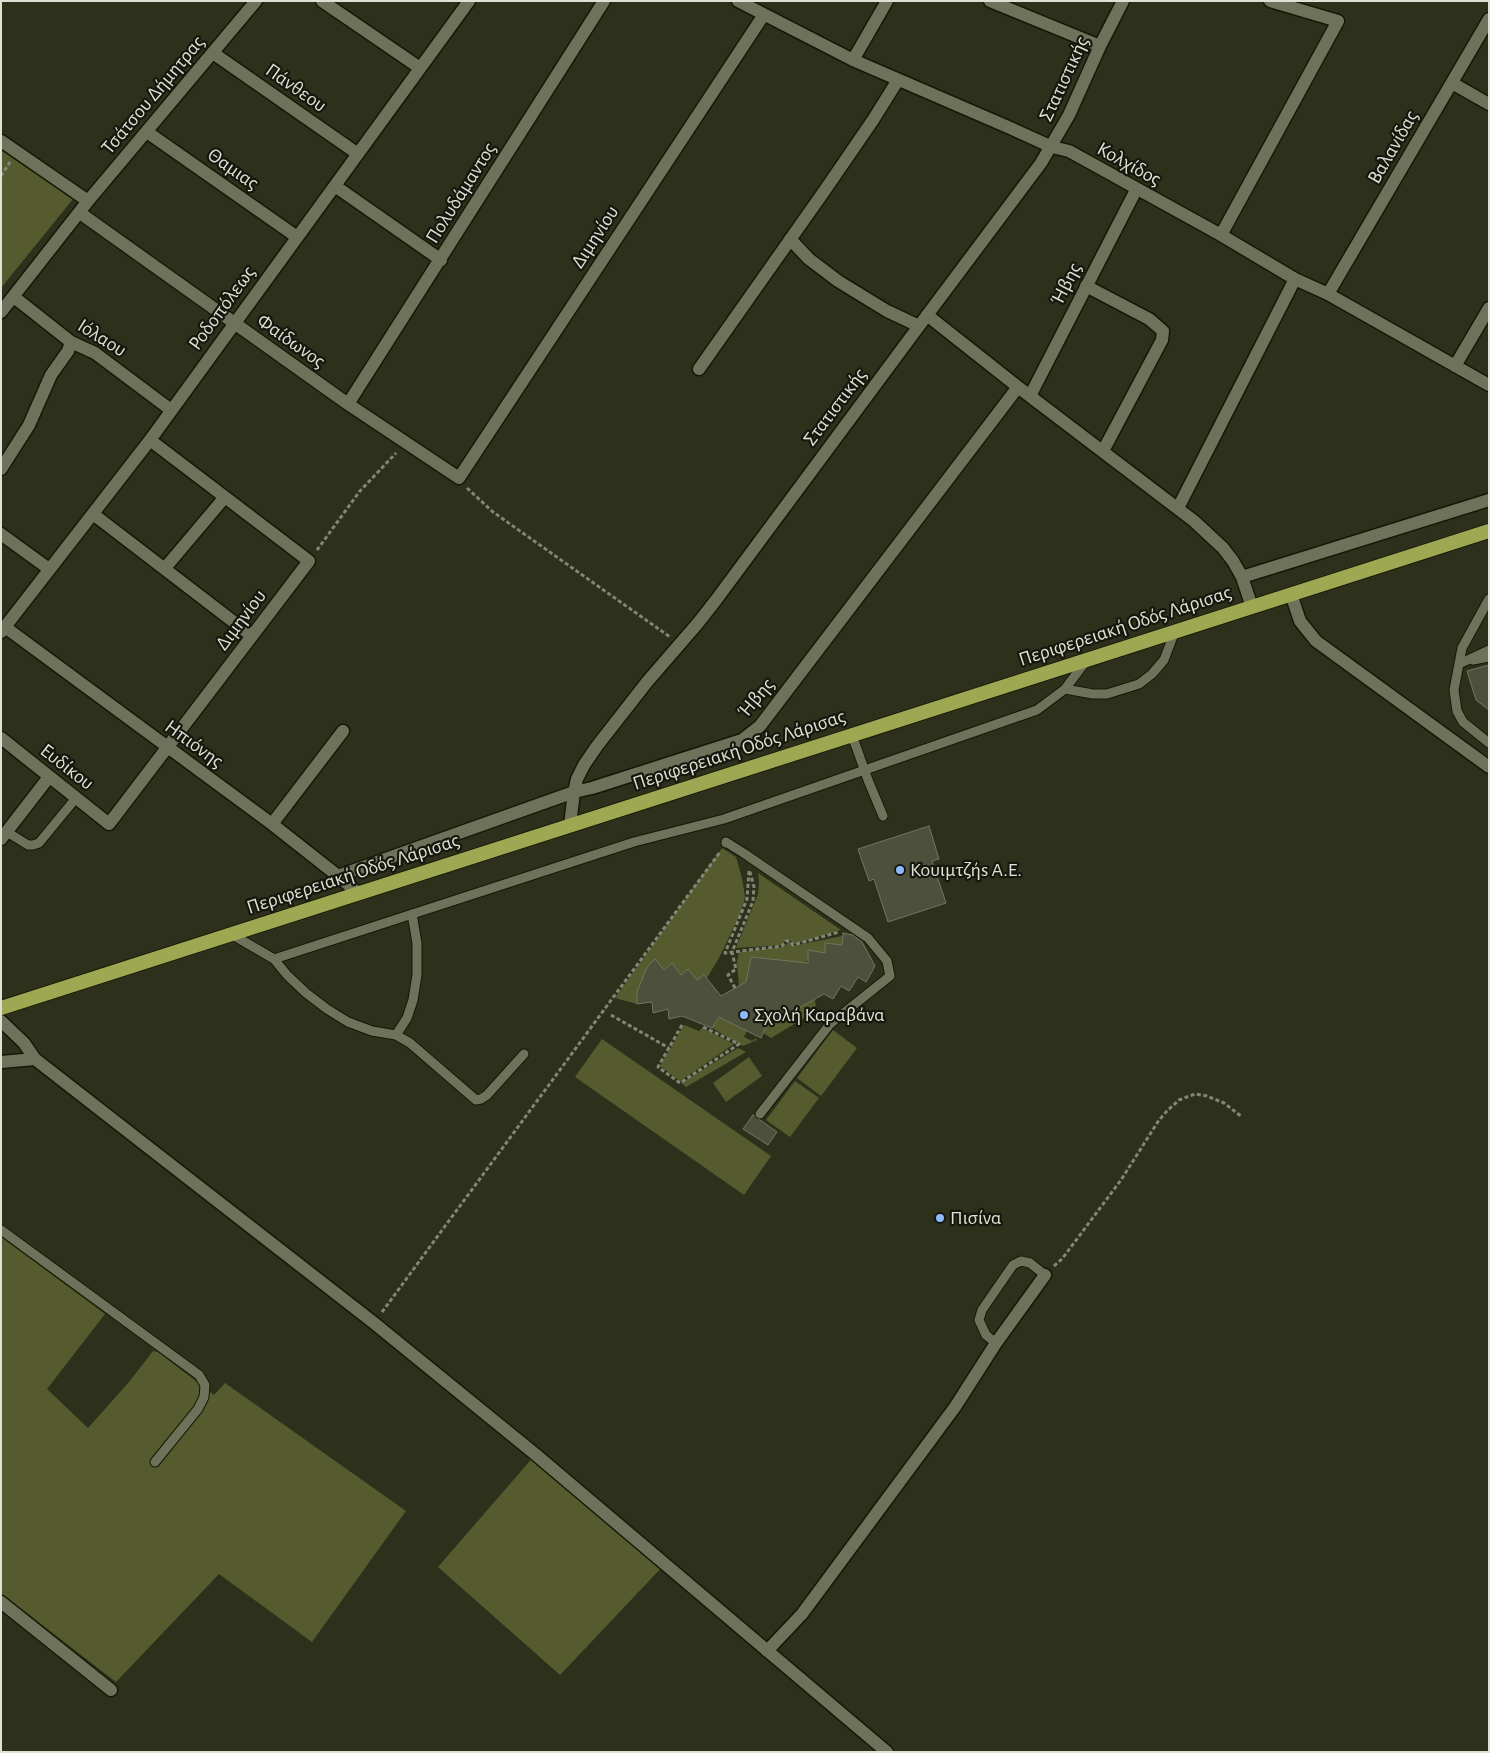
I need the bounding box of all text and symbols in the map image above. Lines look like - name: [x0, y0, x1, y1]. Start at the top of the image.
- street label: Τσάτσου Δήμητρας: [96, 31, 210, 159]
- street label: Στατιστικής: [1034, 33, 1094, 125]
- street label: Πάνθεου: [261, 58, 331, 118]
- street label: Βαλανίδας: [1362, 106, 1424, 188]
- street label: Κολχίδος: [1093, 137, 1165, 191]
- street label: Πολυδάμαντος: [421, 138, 501, 248]
- street label: Θαμιας: [203, 143, 263, 195]
- street label: Διμηνίου: [566, 201, 624, 273]
- street label: Ήβης: [1045, 259, 1087, 309]
- street label: Ροδοπόλεως: [183, 261, 261, 355]
- street label: Φαίδωνος: [252, 309, 330, 373]
- street label: Ιόλαου: [73, 314, 131, 362]
- street label: Στατιστικής: [798, 363, 872, 451]
- street label: Περιφερειακή Οδός Λάρισας: [1016, 580, 1234, 672]
- street label: Διμηνίου: [210, 585, 272, 655]
- street label: Ήβης: [733, 673, 779, 723]
- street label: Περιφερειακή Οδός Λάρισας: [630, 704, 848, 796]
- street label: Ηπιόνης: [160, 715, 228, 773]
- street label: Ευδίκου: [35, 739, 99, 795]
- street label: Περιφερειακή Οδός Λάρισας: [244, 828, 462, 920]
- place label: Κουιμτζήs Α.Ε.: [910, 858, 1022, 882]
- marker: Κουιμτζήs Α.Ε.: [894, 864, 906, 876]
- place label: Σχολή Καραβάνα: [754, 1003, 885, 1027]
- marker: Σχολή Καραβάνα: [738, 1009, 750, 1021]
- place label: Πισίνα: [950, 1206, 1001, 1230]
- marker: Πισίνα: [934, 1212, 946, 1224]

